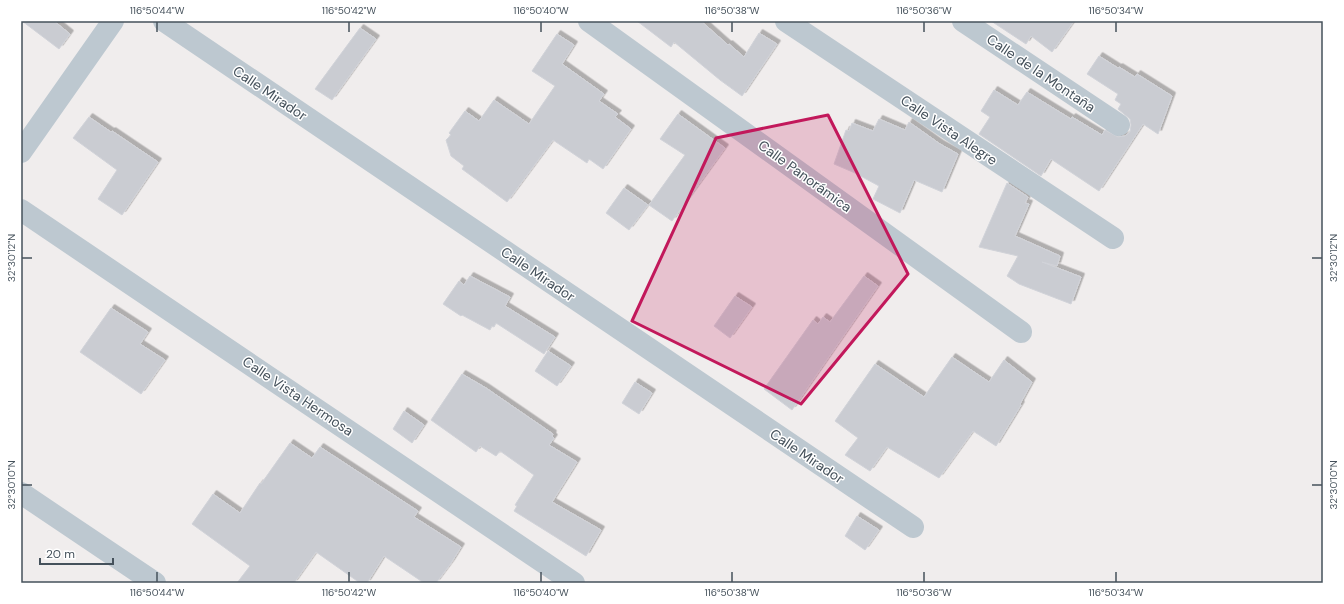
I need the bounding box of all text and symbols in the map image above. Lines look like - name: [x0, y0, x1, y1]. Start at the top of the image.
- text: 116°50'44"W: [130, 4, 185, 17]
- text: 116°50'42"W: [322, 4, 377, 17]
- text: 116°50'40"W: [513, 4, 569, 17]
- text: 116°50'38"W: [704, 4, 760, 17]
- text: 116°50'36"W: [896, 4, 952, 17]
- text: 116°50'34"W: [1088, 4, 1144, 17]
- street label: Calle de la Montaña: [983, 30, 1099, 116]
- street label: Calle Mirador: [229, 62, 311, 124]
- street label: Calle Vista Alegre: [897, 91, 1001, 169]
- street label: Calle Panorámica: [755, 136, 855, 216]
- text: 32°30'12"N: [5, 234, 18, 282]
- text: 32°30'12"N: [1327, 234, 1340, 282]
- street label: Calle Mirador: [497, 243, 579, 305]
- street label: Calle Vista Hermosa: [239, 352, 357, 440]
- street label: Calle Mirador: [766, 425, 848, 487]
- text: 32°30'10"N: [5, 460, 18, 510]
- text: 32°30'10"N: [1327, 460, 1340, 510]
- scale bar: [40, 540, 113, 566]
- text: 20 m: [46, 546, 75, 562]
- text: 116°50'44"W: [130, 586, 185, 599]
- text: 116°50'42"W: [322, 586, 377, 599]
- text: 116°50'40"W: [513, 586, 569, 599]
- text: 116°50'38"W: [704, 586, 760, 599]
- text: 116°50'36"W: [896, 586, 952, 599]
- text: 116°50'34"W: [1088, 586, 1144, 599]

